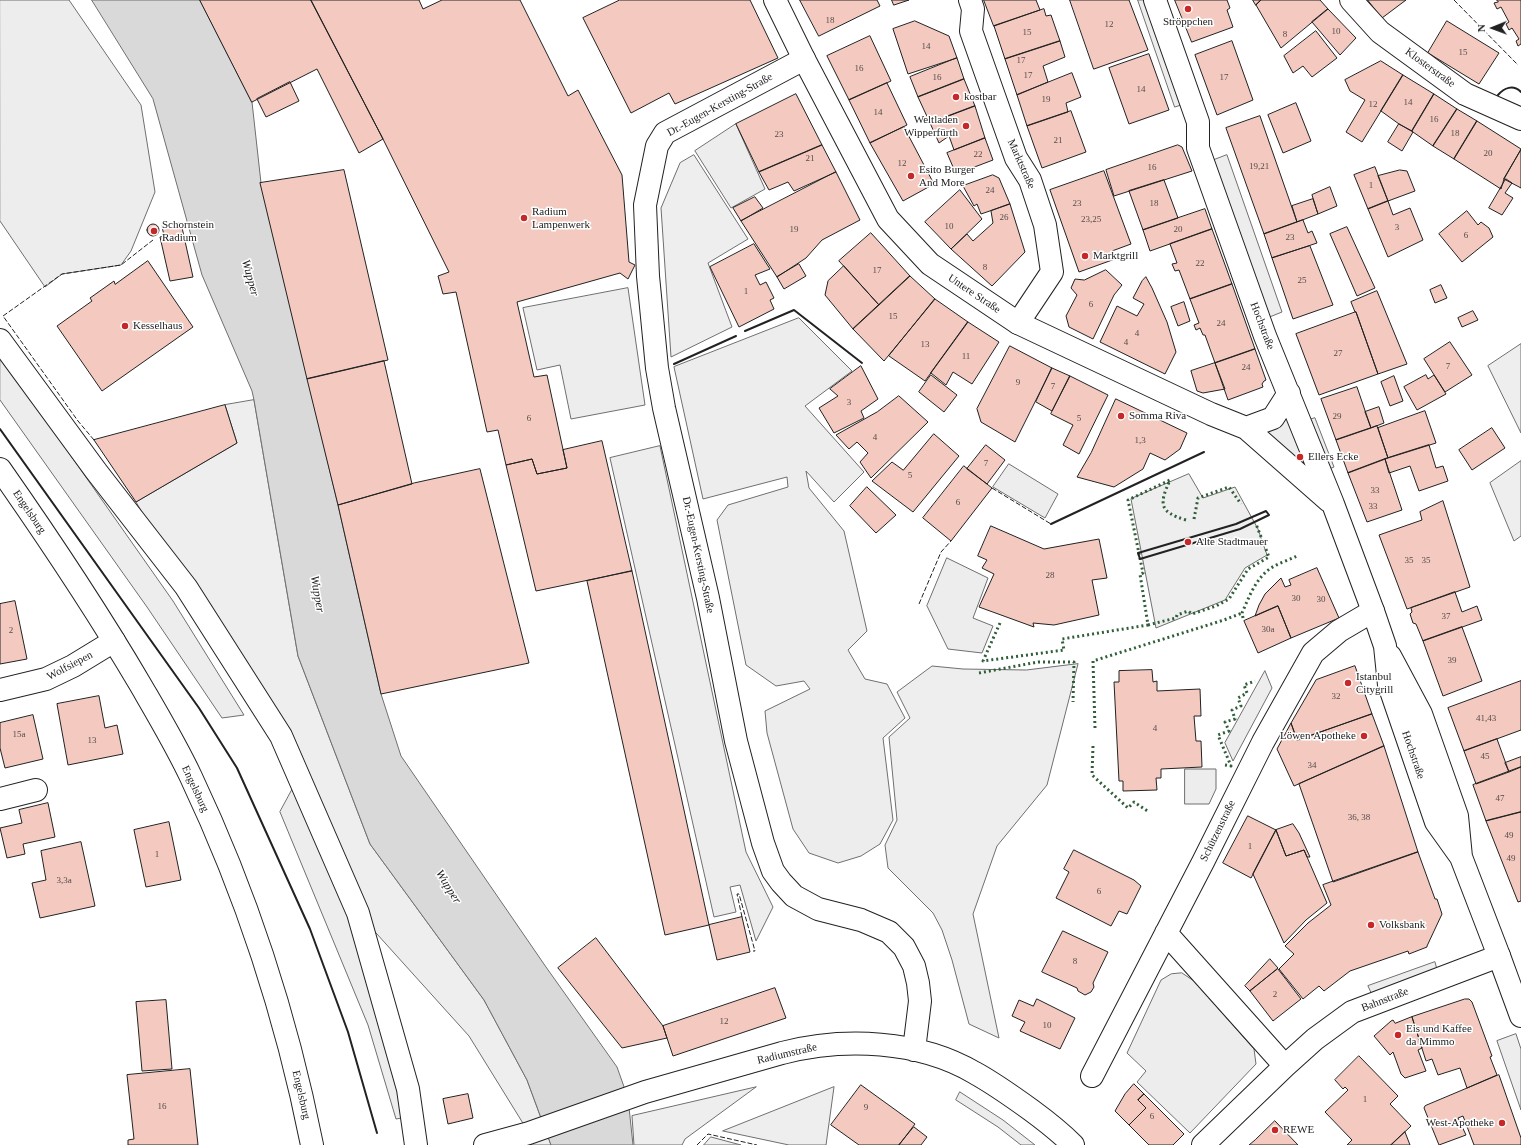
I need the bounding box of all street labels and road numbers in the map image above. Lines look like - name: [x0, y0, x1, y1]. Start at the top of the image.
- street label: Klosterstraße: [1402, 45, 1458, 91]
- street label: Dr.-Eugen-Kersting-Straße: [665, 70, 775, 140]
- street label: Marktstraße: [1004, 137, 1038, 191]
- street label: Untere Straße: [945, 272, 1003, 316]
- street label: Hochstraße: [1247, 300, 1277, 352]
- street label: Engelsburg: [10, 488, 48, 536]
- street label: Dr.-Eugen-Kersting-Straße: [679, 496, 717, 614]
- street label: Wolfsiepen: [45, 648, 95, 684]
- street label: Hochstraße: [1399, 729, 1427, 781]
- street label: Engelsburg: [178, 764, 212, 814]
- street label: Schützenstraße: [1197, 798, 1239, 864]
- street label: Bahnstraße: [1360, 985, 1410, 1015]
- street label: Radiumstraße: [756, 1041, 818, 1067]
- street label: Engelsburg: [289, 1069, 313, 1121]

